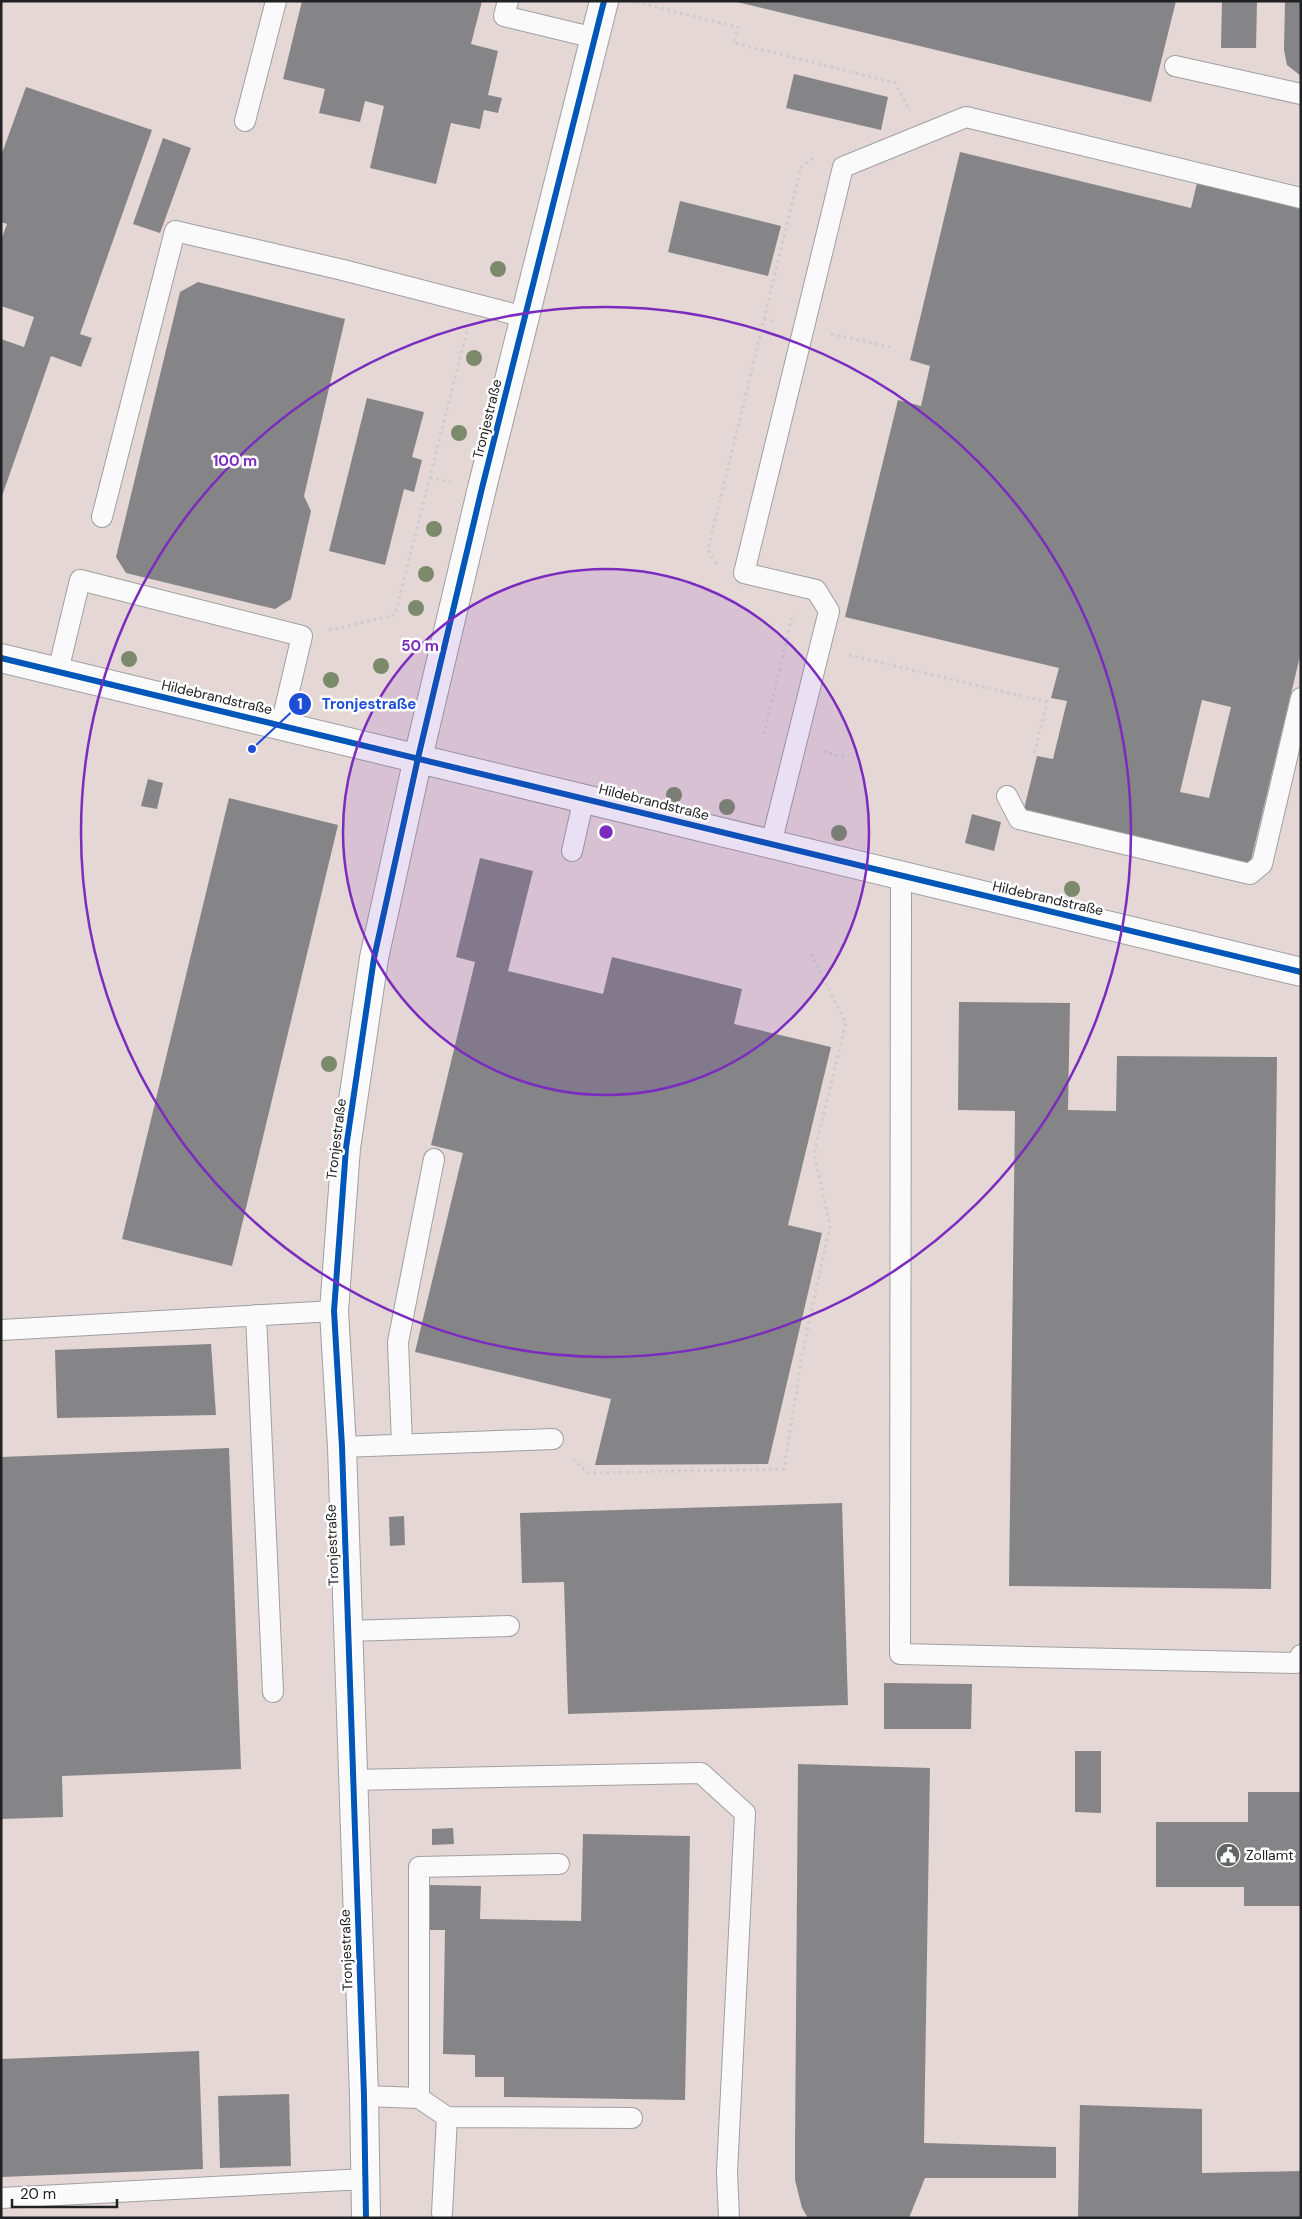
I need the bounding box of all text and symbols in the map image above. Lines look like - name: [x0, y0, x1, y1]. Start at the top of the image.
- street label: Tronjestraße: [468, 377, 506, 461]
- text: 100 m: [213, 451, 257, 471]
- text: 50 m: [401, 636, 439, 656]
- street label: Hildebrandstraße: [160, 676, 274, 719]
- callout: Tronjestraße: [287, 689, 427, 719]
- text: 1: [297, 694, 303, 714]
- text: Tronjestraße: [322, 694, 416, 714]
- street label: Hildebrandstraße: [597, 780, 711, 824]
- centre of rings: [597, 823, 615, 841]
- street label: Hildebrandstraße: [991, 877, 1105, 920]
- street label: Tronjestraße: [322, 1097, 350, 1181]
- street label: Tronjestraße: [322, 1504, 342, 1586]
- public building icon: Zollamt: [1215, 1842, 1241, 1868]
- place label: Zollamt: [1246, 1846, 1294, 1864]
- street label: Tronjestraße: [336, 1909, 356, 1991]
- scale bar: [12, 2176, 118, 2208]
- text: 20 m: [20, 2184, 56, 2204]

